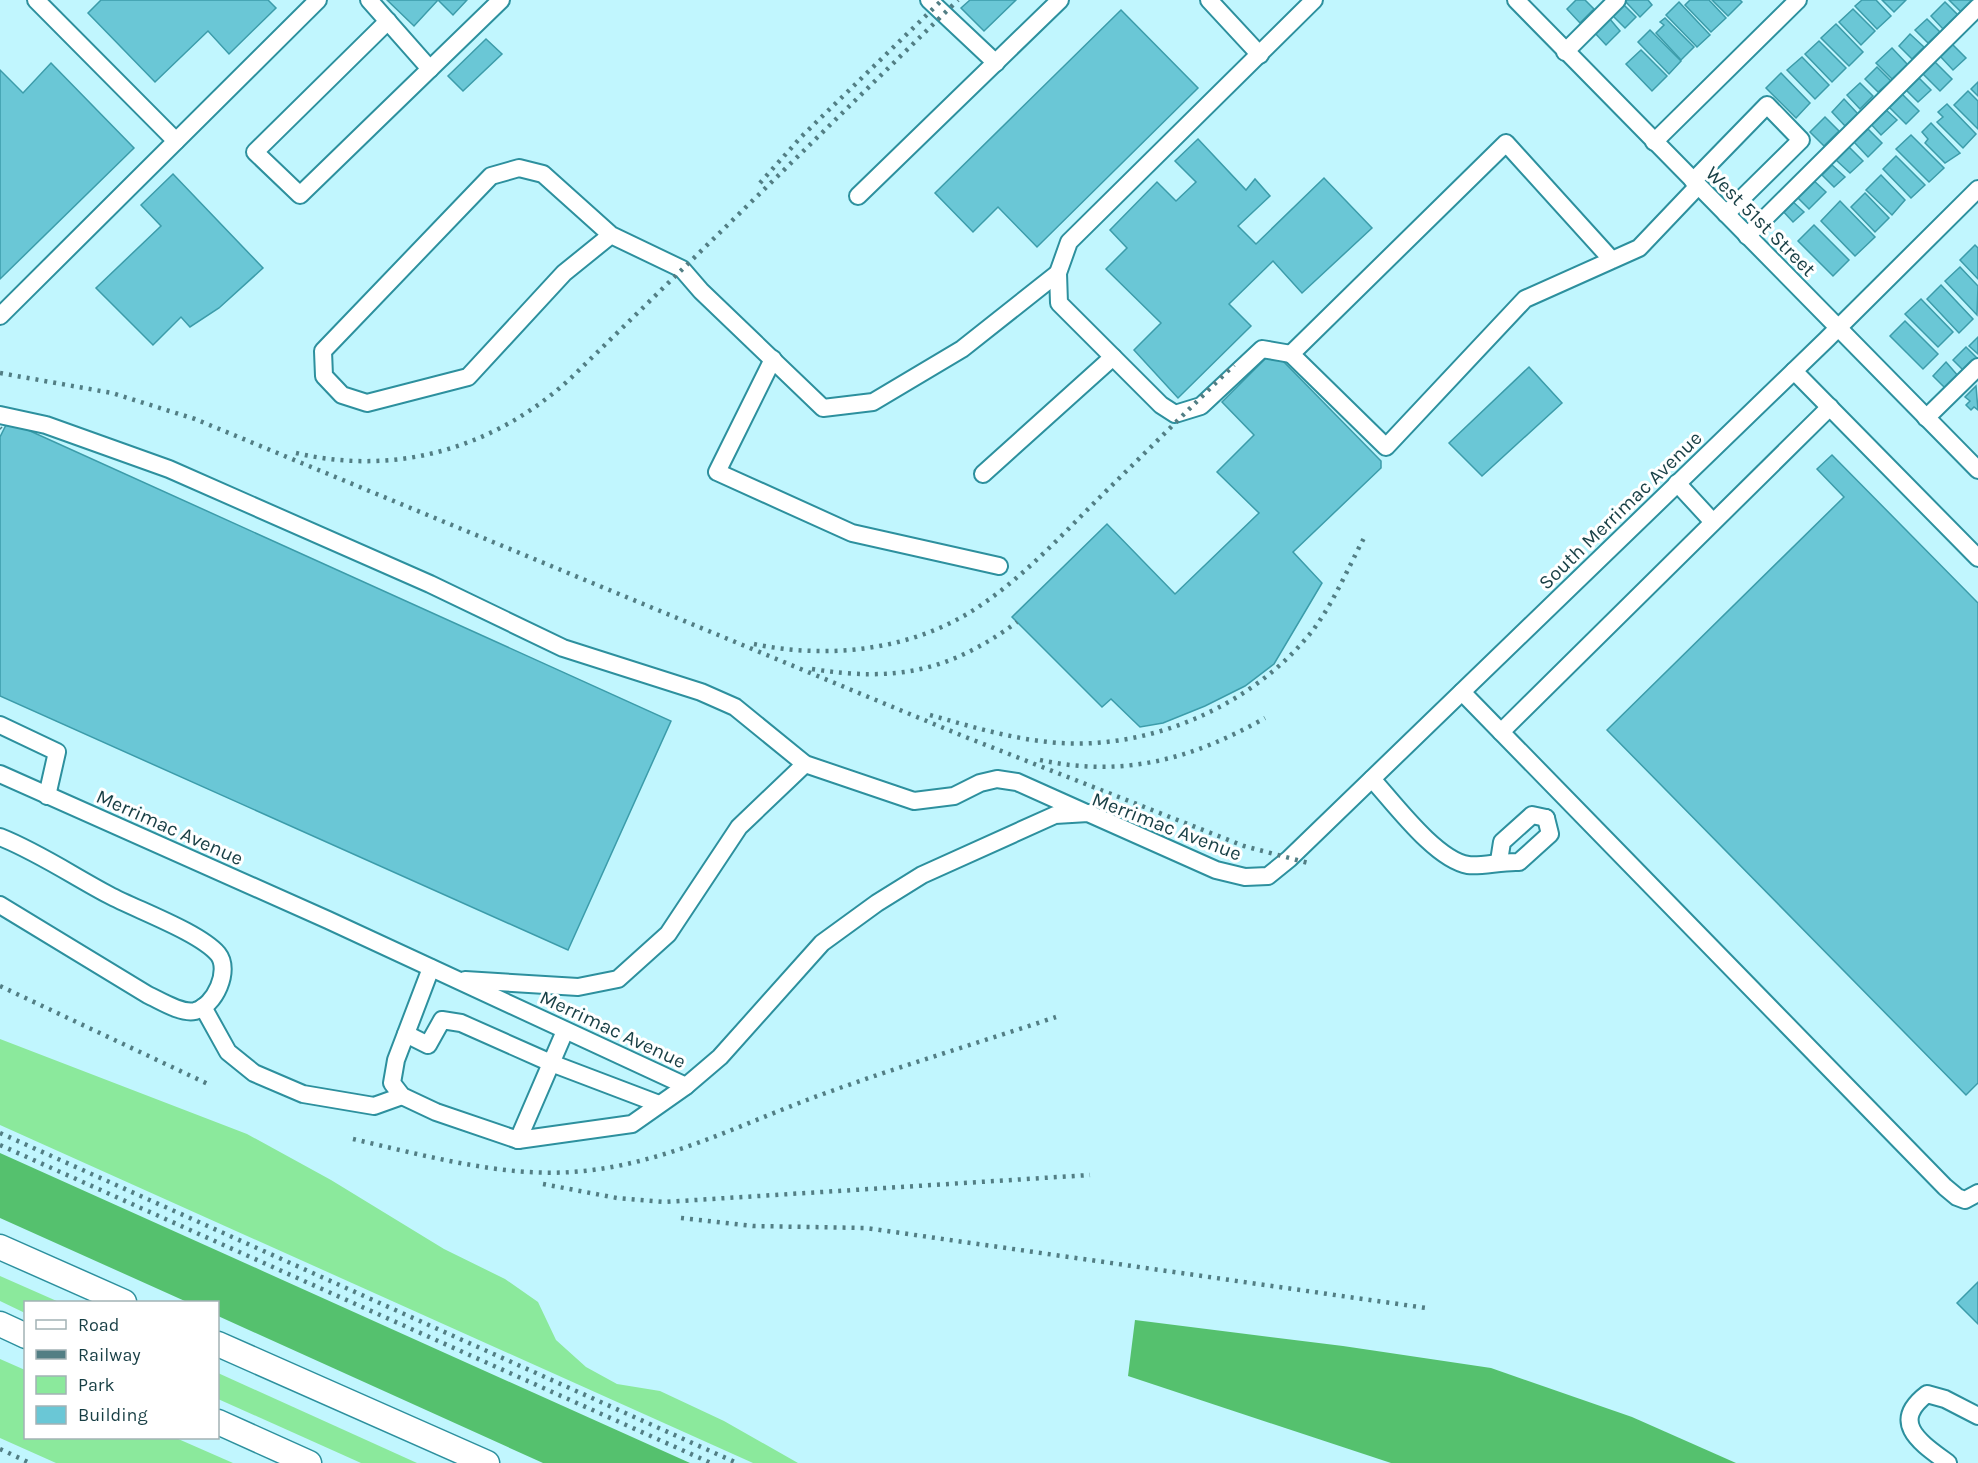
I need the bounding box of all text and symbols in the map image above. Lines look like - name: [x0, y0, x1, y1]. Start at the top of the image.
- street label: West 51st Street: [1701, 162, 1821, 281]
- street label: South Merrimac Avenue: [1534, 426, 1707, 594]
- street label: Merrimac Avenue: [93, 785, 247, 870]
- street label: Merrimac Avenue: [1089, 787, 1245, 866]
- street label: Merrimac Avenue: [536, 986, 689, 1073]
- legend: [24, 1301, 219, 1439]
- text: Road: [78, 1314, 119, 1336]
- text: Railway: [78, 1344, 141, 1366]
- text: Park: [78, 1374, 115, 1396]
- text: Building: [78, 1404, 148, 1426]

